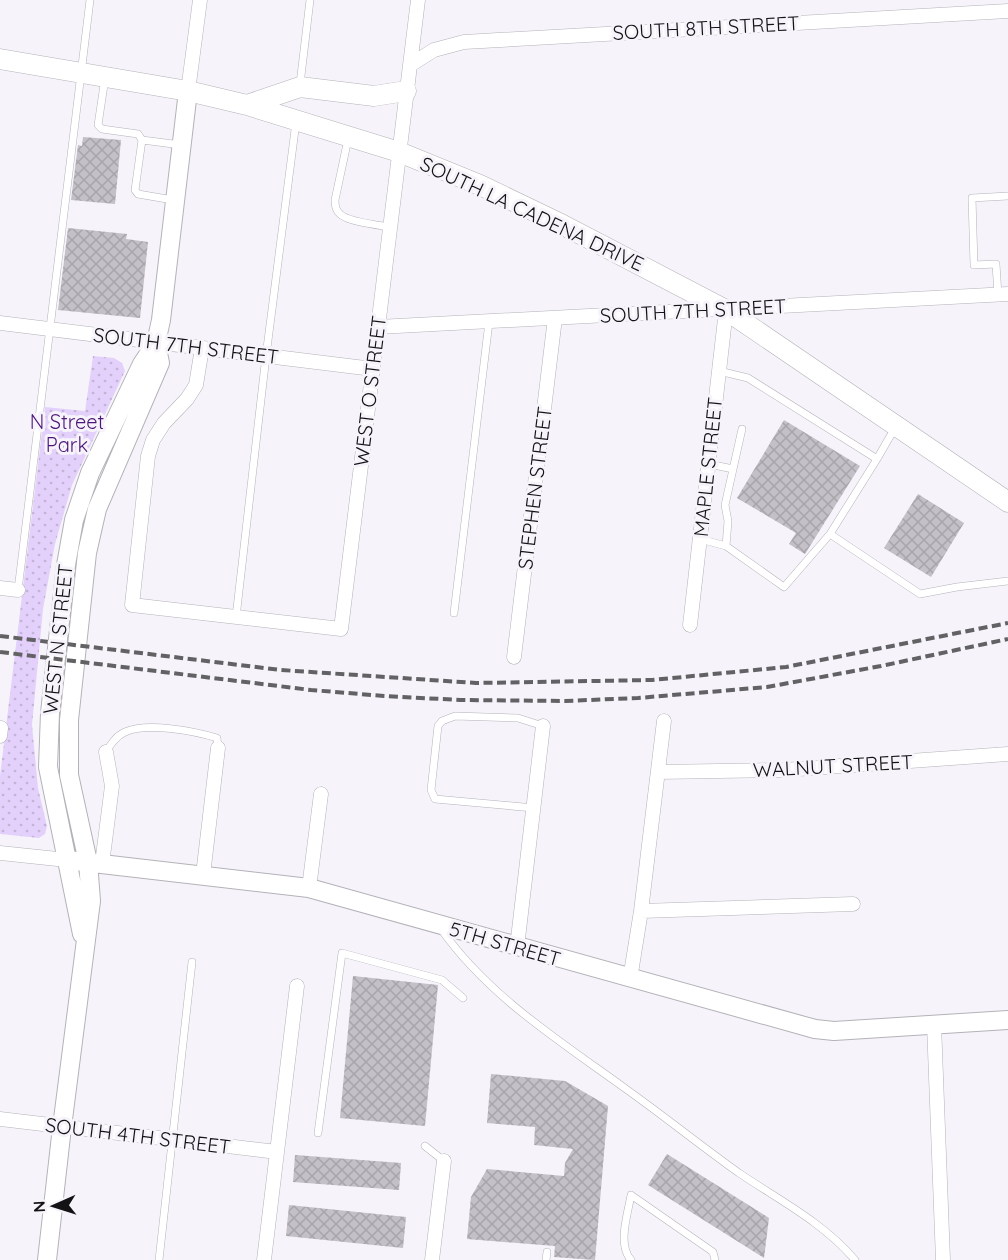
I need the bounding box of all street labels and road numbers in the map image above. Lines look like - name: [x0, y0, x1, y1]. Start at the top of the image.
- street label: SOUTH 8TH STREET: [612, 10, 800, 45]
- street label: SOUTH LA CADENA DRIVE: [416, 151, 648, 276]
- street label: SOUTH 7TH STREET: [599, 293, 787, 328]
- street label: WEST O STREET: [348, 314, 391, 468]
- street label: SOUTH 7TH STREET: [92, 322, 280, 369]
- street label: MAPLE STREET: [688, 396, 727, 538]
- street label: STEPHEN STREET: [512, 405, 557, 571]
- street label: WEST N STREET: [37, 563, 78, 715]
- street label: WALNUT STREET: [752, 749, 914, 782]
- street label: 5TH STREET: [447, 916, 564, 971]
- street label: SOUTH 4TH STREET: [44, 1112, 232, 1159]

